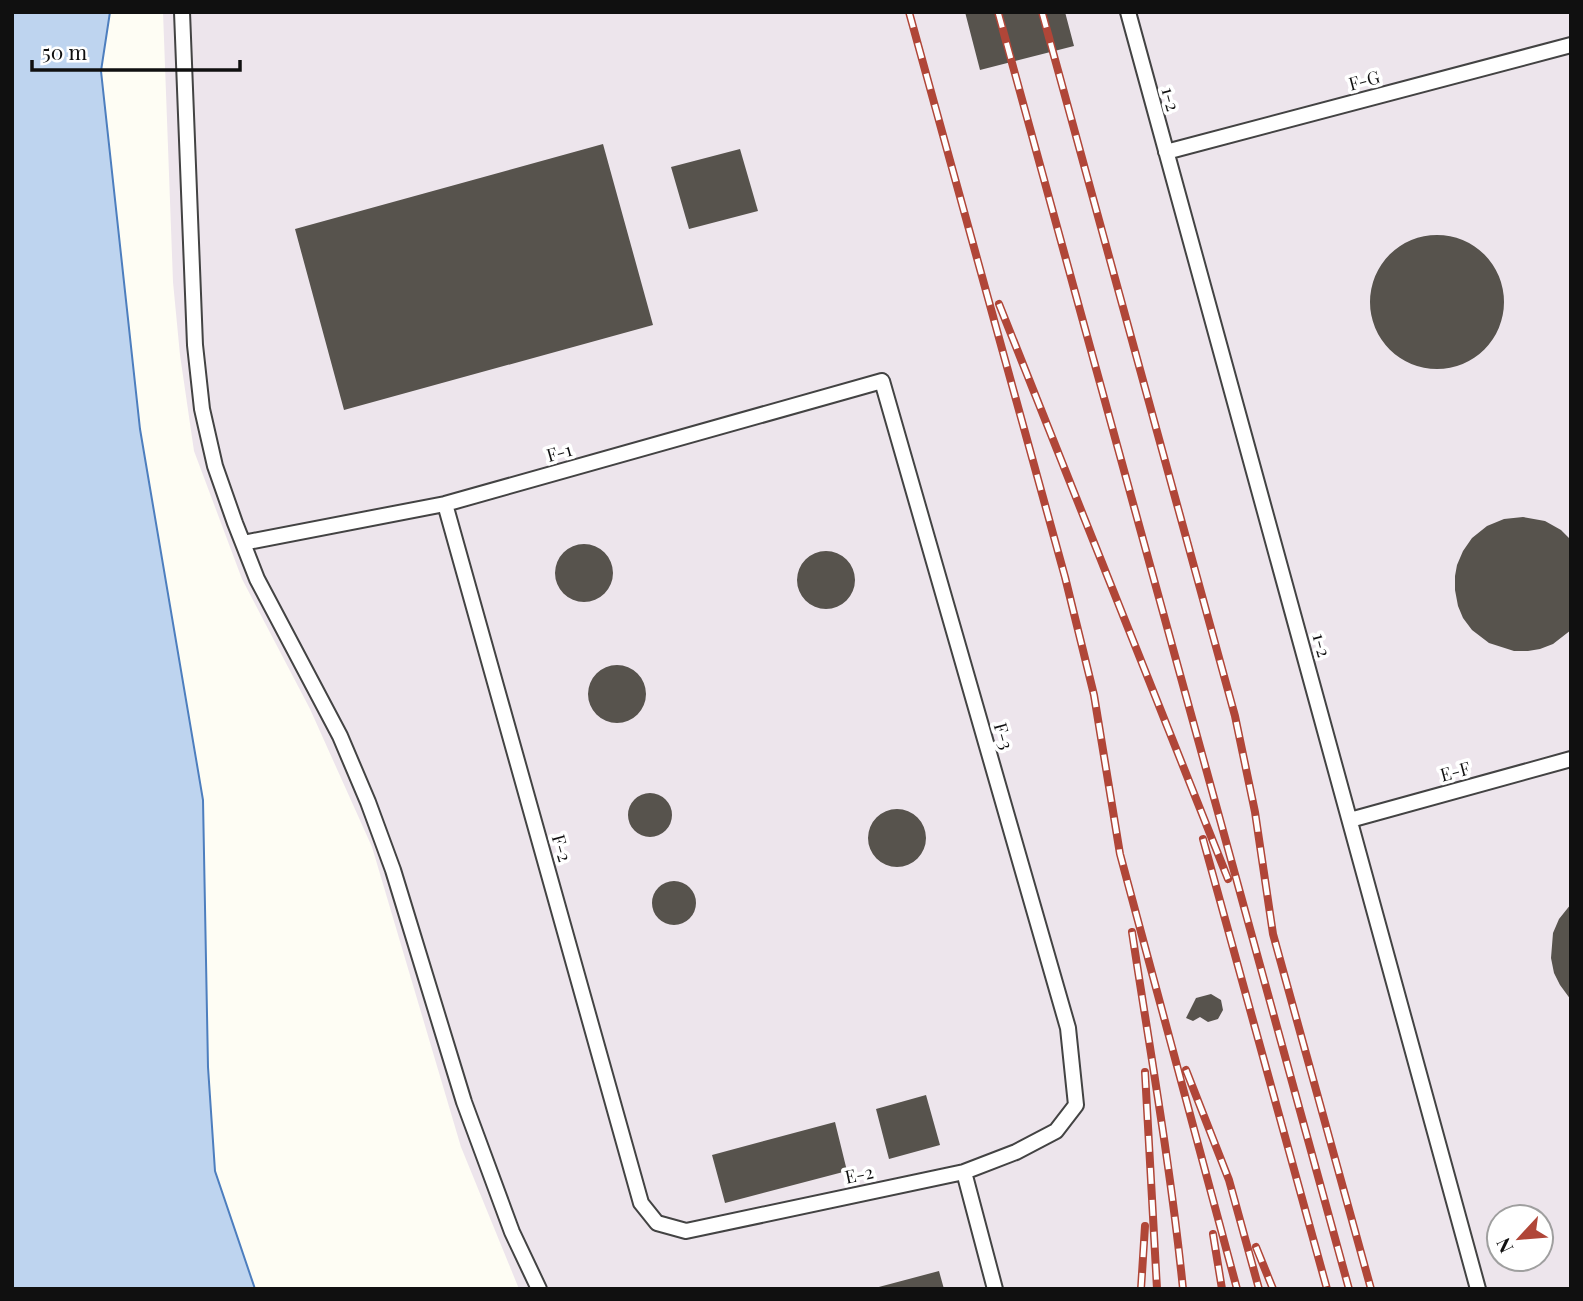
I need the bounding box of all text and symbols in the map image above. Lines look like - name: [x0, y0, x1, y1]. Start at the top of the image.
- scale bar: [32, 28, 240, 72]
- text: 50 m: [42, 37, 88, 65]
- street label: F-G: [1346, 64, 1383, 96]
- street label: 1-2: [1156, 84, 1186, 114]
- street label: F-1: [543, 437, 575, 467]
- street label: 1-2: [1307, 630, 1337, 660]
- street label: F-3: [989, 720, 1019, 752]
- street label: E-F: [1437, 756, 1473, 786]
- street label: F-2: [547, 832, 577, 864]
- street label: E-2: [843, 1159, 875, 1189]
- north arrow: [1485, 1203, 1555, 1273]
- text: N: [1489, 1234, 1519, 1258]

